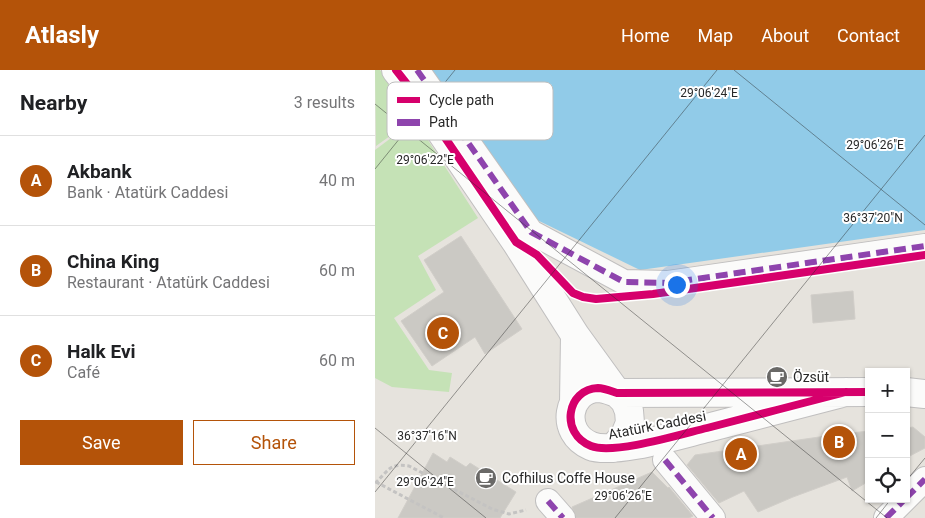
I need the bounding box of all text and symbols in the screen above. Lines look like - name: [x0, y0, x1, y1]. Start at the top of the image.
- text: Atlasly: [25, 21, 99, 49]
- text: Home: [621, 25, 670, 46]
- text: Map: [698, 25, 733, 46]
- text: About: [761, 25, 809, 46]
- text: Contact: [837, 25, 900, 46]
- legend: [387, 82, 553, 140]
- text: 29°06'24"E: [680, 86, 738, 100]
- text: Nearby: [20, 91, 87, 115]
- text: Cycle path: [429, 92, 494, 108]
- text: 3 results: [294, 93, 355, 112]
- text: Path: [429, 114, 458, 130]
- text: 29°06'26"E: [846, 138, 904, 152]
- text: 29°06'22"E: [396, 153, 454, 167]
- text: Akbank: [67, 160, 132, 183]
- text: A: [31, 171, 41, 190]
- text: 40 m: [319, 171, 355, 190]
- text: Bank · Atatürk Caddesi: [67, 183, 228, 202]
- text: 36°37'20"N: [843, 211, 903, 225]
- text: China King: [67, 250, 159, 273]
- text: B: [31, 261, 41, 280]
- text: 60 m: [319, 261, 355, 280]
- your location: [664, 272, 690, 298]
- text: Restaurant · Atatürk Caddesi: [67, 273, 270, 292]
- pin: C: [427, 314, 459, 352]
- text: Halk Evi: [67, 340, 136, 363]
- text: C: [31, 351, 41, 370]
- text: 60 m: [319, 351, 355, 370]
- text: Café: [67, 363, 100, 382]
- cafe icon: Özsüt: [765, 365, 789, 389]
- map controls: [865, 368, 910, 503]
- button: +: [865, 368, 910, 413]
- place label: Özsüt: [793, 369, 830, 385]
- street label: Atatürk Caddesi: [607, 408, 707, 442]
- button: −: [865, 413, 910, 458]
- button: Save: [20, 420, 183, 465]
- button: Share: [193, 420, 355, 465]
- pin: B: [823, 423, 855, 461]
- text: 36°37'16"N: [397, 429, 457, 443]
- pin: A: [725, 435, 757, 473]
- button: locate: [865, 458, 910, 503]
- cafe icon: Cofhilus Coffe House: [474, 466, 498, 490]
- place label: Cofhilus Coffe House: [502, 470, 635, 486]
- text: 29°06'24"E: [396, 475, 454, 489]
- text: 29°06'26"E: [594, 489, 652, 503]

